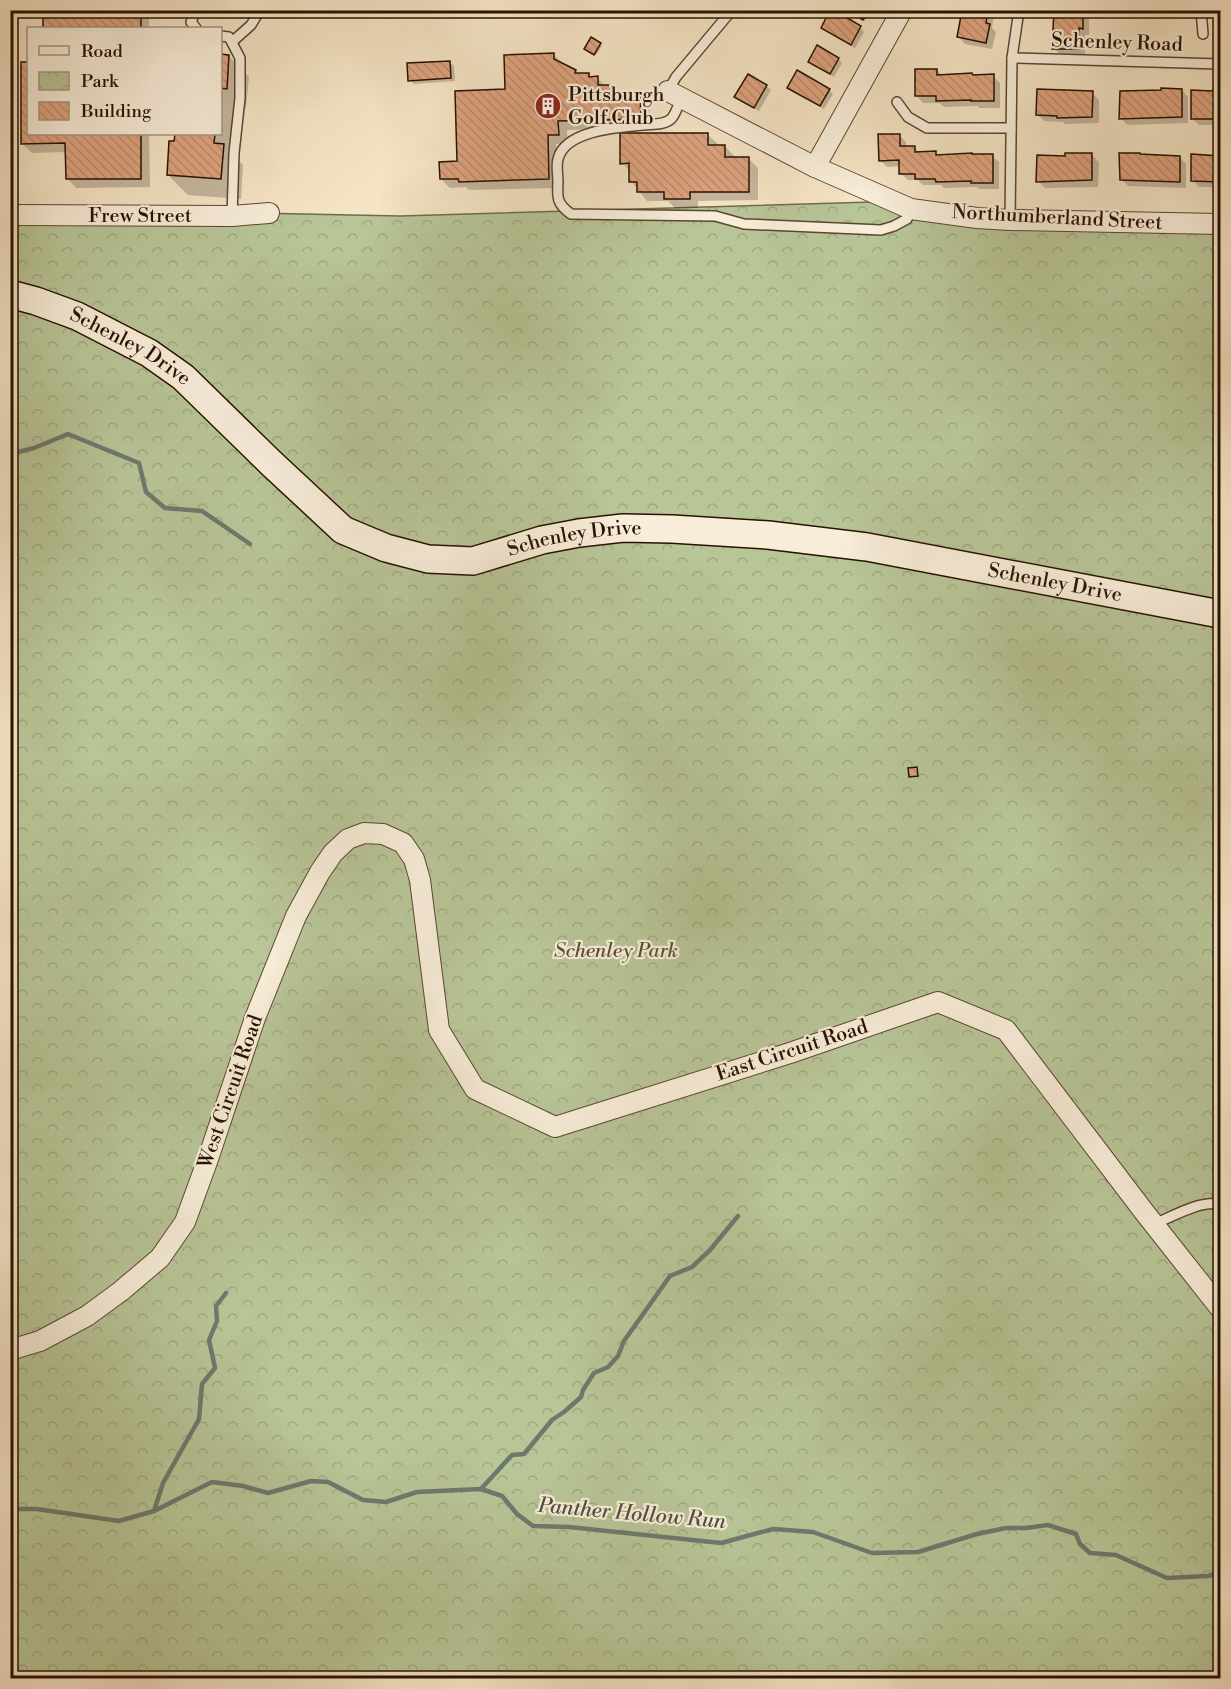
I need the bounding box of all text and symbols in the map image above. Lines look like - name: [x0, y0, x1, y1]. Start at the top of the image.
- legend: [27, 27, 222, 135]
- street label: Schenley Road: [1051, 28, 1184, 58]
- text: Road: [81, 40, 124, 63]
- text: Park: [81, 70, 120, 93]
- place label: Pittsburgh Golf Club: [568, 83, 665, 131]
- building icon: Pittsburgh Golf Club: [533, 91, 563, 121]
- text: Building: [80, 100, 152, 123]
- street label: Northumberland Street: [951, 200, 1163, 236]
- street label: Frew Street: [88, 204, 192, 229]
- street label: Schenley Drive: [66, 302, 197, 391]
- street label: Schenley Drive: [504, 515, 642, 562]
- street label: Schenley Drive: [986, 558, 1124, 608]
- park label: Schenley Park: [554, 939, 678, 964]
- street label: West Circuit Road: [193, 1011, 269, 1173]
- street label: East Circuit Road: [713, 1014, 872, 1087]
- water label: Panther Hollow Run: [536, 1493, 727, 1535]

